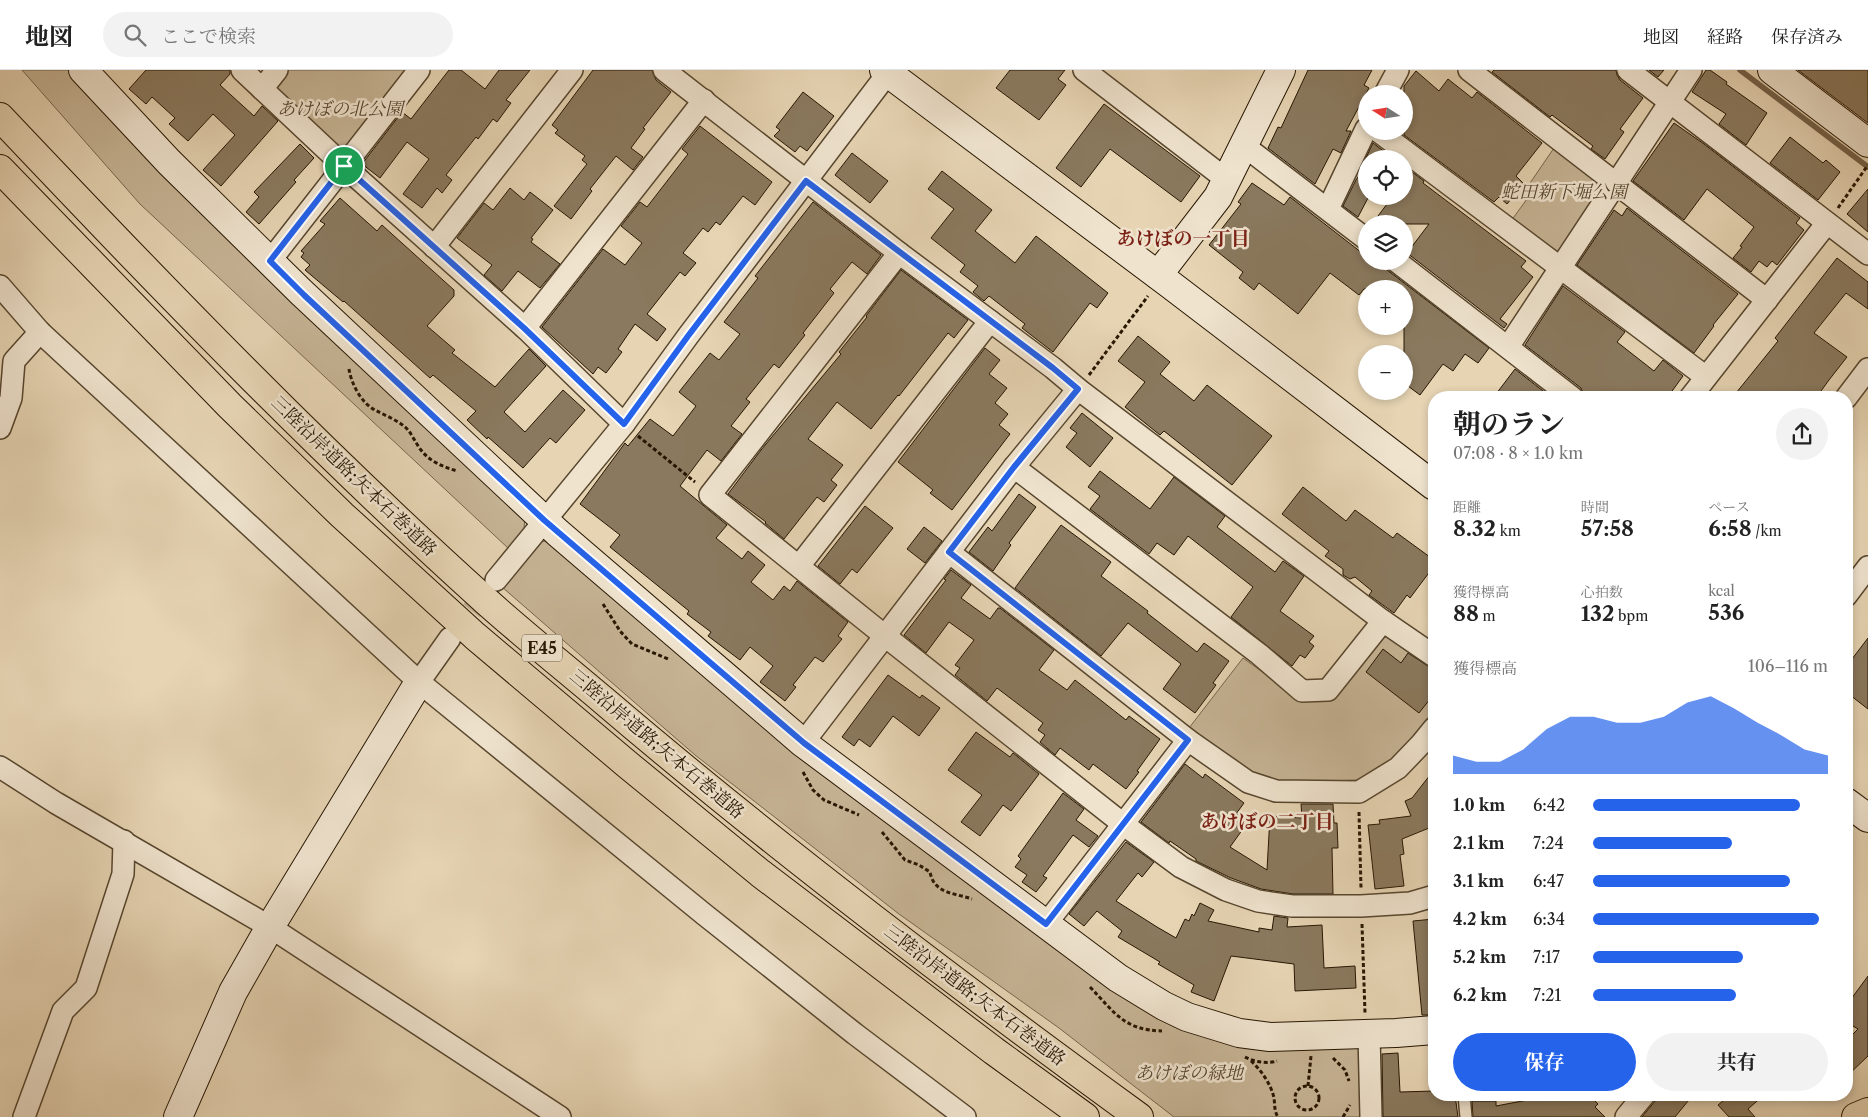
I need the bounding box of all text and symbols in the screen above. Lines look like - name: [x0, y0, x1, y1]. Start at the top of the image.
- search box: [103, 12, 453, 57]
- icon: search: [121, 21, 149, 49]
- text: 地図: [25, 22, 73, 51]
- text: ここで検索: [161, 25, 256, 48]
- text: 地図: [1643, 26, 1679, 48]
- text: 経路: [1707, 26, 1743, 48]
- text: 保存済み: [1771, 26, 1843, 48]
- north arrow: [1358, 85, 1412, 140]
- map controls: [1358, 85, 1413, 400]
- park label: あけぼの北公園: [277, 98, 406, 120]
- pin: [323, 145, 365, 187]
- button: locate: [1358, 150, 1413, 205]
- icon: arrive: [330, 152, 358, 180]
- park label: 蛇田新下堀公園: [1501, 181, 1630, 203]
- button: layers: [1358, 215, 1413, 270]
- district label: あけぼの一丁目: [1116, 227, 1250, 250]
- button: +: [1358, 280, 1413, 335]
- button: −: [1358, 345, 1413, 400]
- street label: 三陸沿岸道路;矢本石巻道路: [267, 391, 441, 561]
- text: 朝のラン: [1453, 407, 1565, 441]
- button: share: [1776, 408, 1828, 460]
- text: 07:08 · 8 × 1.0 km: [1453, 443, 1583, 463]
- text: 距離: [1453, 498, 1481, 516]
- text: 時間: [1581, 498, 1609, 516]
- text: ペース: [1708, 498, 1750, 516]
- text: 8.32: [1453, 516, 1496, 541]
- text: 57:58: [1581, 516, 1634, 541]
- text: 6:58: [1708, 516, 1752, 541]
- text: km: [1496, 522, 1521, 540]
- text: /km: [1752, 522, 1782, 540]
- text: kcal: [1708, 582, 1735, 600]
- text: 獲得標高: [1453, 583, 1509, 601]
- text: 心拍数: [1581, 583, 1623, 601]
- text: 536: [1708, 600, 1744, 625]
- text: 88: [1453, 601, 1479, 626]
- text: 132: [1581, 601, 1614, 626]
- text: m: [1479, 607, 1496, 625]
- text: bpm: [1614, 607, 1648, 625]
- road number: E45: [522, 634, 562, 662]
- text: 106–116 m: [1748, 656, 1828, 676]
- text: 獲得標高: [1453, 658, 1517, 678]
- street label: 三陸沿岸道路;矢本石巻道路: [565, 665, 749, 823]
- text: 1.0 km: [1453, 795, 1505, 815]
- text: 6:42: [1533, 795, 1565, 815]
- district label: あけぼの二丁目: [1200, 810, 1334, 833]
- text: 2.1 km: [1453, 833, 1505, 853]
- text: 7:24: [1533, 833, 1564, 853]
- text: 3.1 km: [1453, 871, 1504, 891]
- text: 6:47: [1533, 871, 1564, 891]
- text: 4.2 km: [1453, 909, 1507, 929]
- text: 6:34: [1533, 909, 1565, 929]
- street label: 三陸沿岸道路;矢本石巻道路: [880, 920, 1070, 1070]
- text: 5.2 km: [1453, 947, 1506, 967]
- text: 7:17: [1533, 947, 1560, 967]
- text: 6.2 km: [1453, 985, 1507, 1005]
- text: 7:21: [1533, 985, 1561, 1005]
- button: 保存: [1453, 1033, 1636, 1091]
- button: 共有: [1646, 1033, 1828, 1091]
- park label: あけぼの緑地: [1135, 1062, 1245, 1084]

